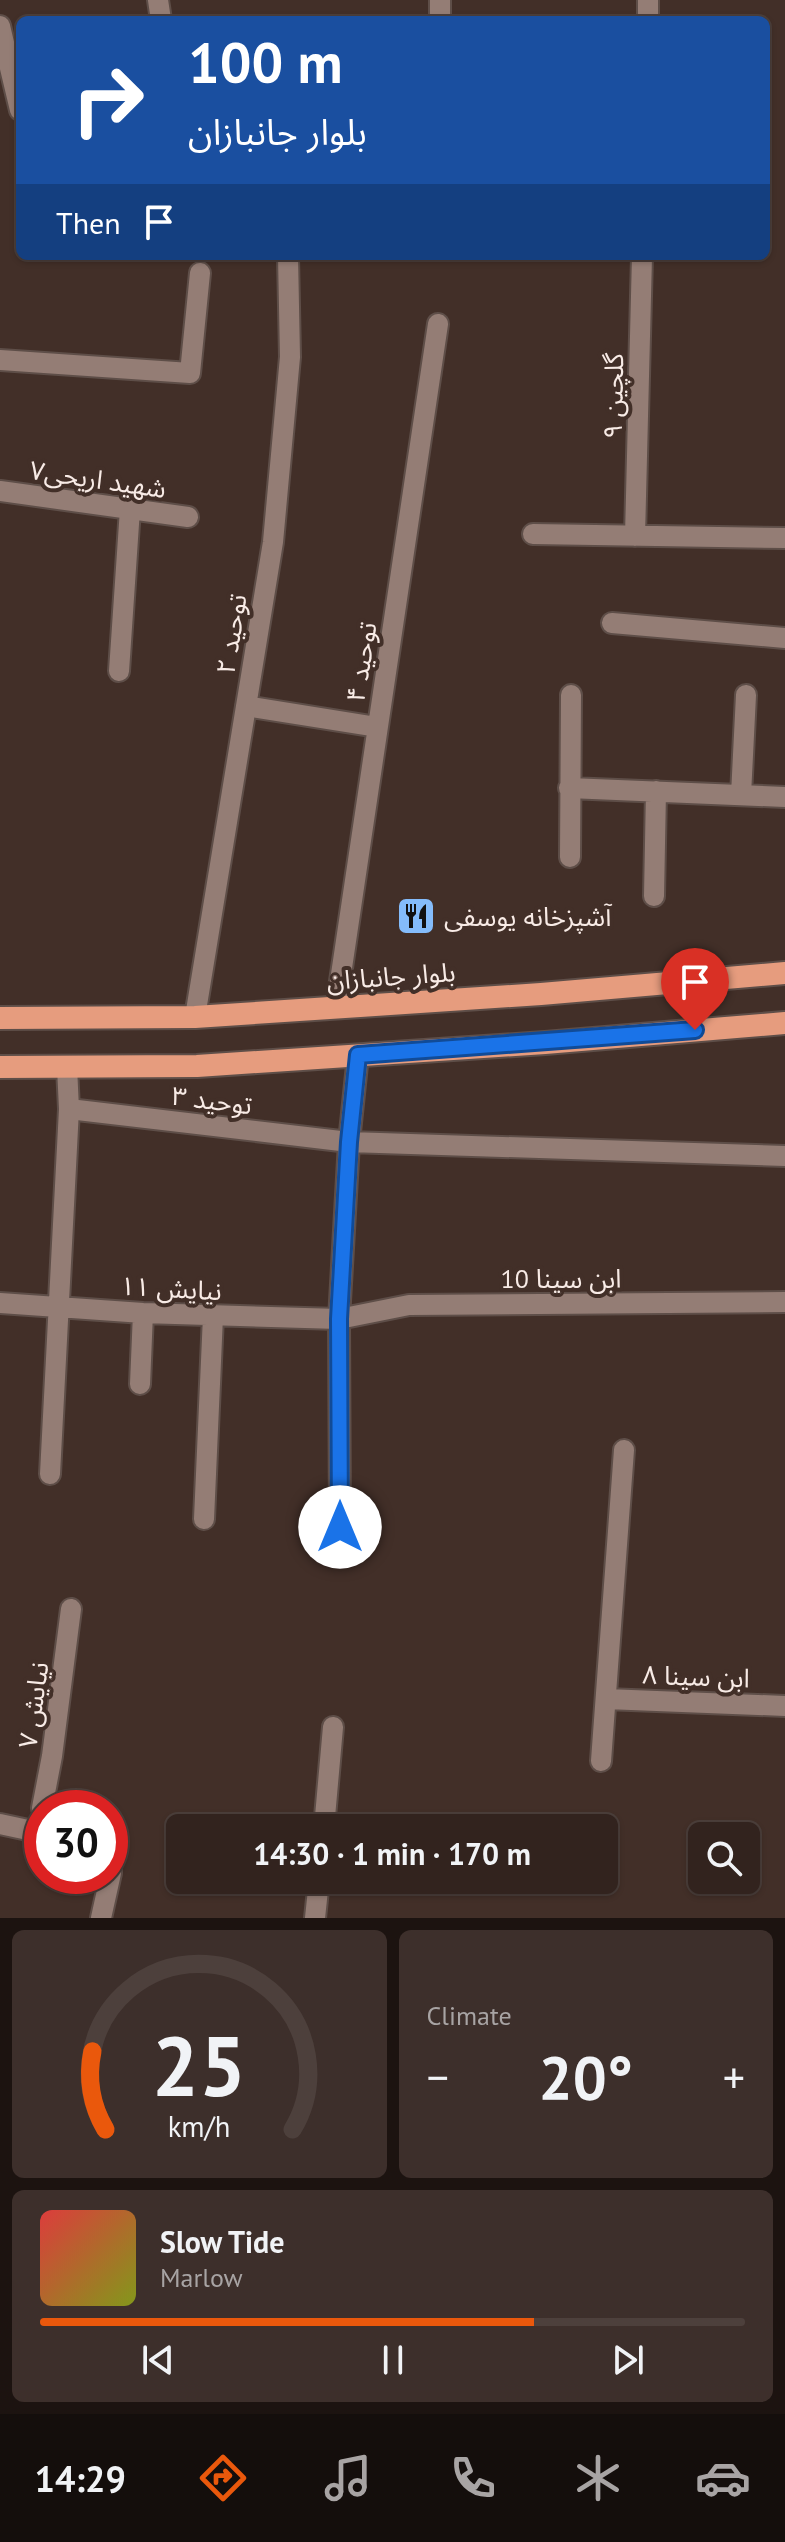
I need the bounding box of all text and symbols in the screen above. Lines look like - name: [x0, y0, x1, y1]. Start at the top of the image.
- text: 100 m: [188, 26, 343, 98]
- icon: right: [56, 48, 160, 152]
- text: بلوار جانبازان: [188, 108, 367, 155]
- icon: arrive: [137, 200, 181, 244]
- text: Then: [56, 203, 121, 242]
- street label: گلچین ۹: [596, 353, 631, 439]
- street label: شهید اریحی۷: [28, 453, 168, 505]
- street label: توحید ۲: [208, 592, 254, 676]
- street label: توحید ۴: [338, 620, 384, 704]
- restaurant icon: آشپزخانه یوسفی: [395, 895, 437, 937]
- place label: آشپزخانه یوسفی: [444, 900, 613, 934]
- pin: [661, 948, 729, 1030]
- street label: بلوار جانبازان: [326, 955, 456, 997]
- icon: arrive: [673, 960, 717, 1004]
- street label: توحید ۳: [170, 1079, 254, 1121]
- street label: ابن سینا 10: [501, 1262, 621, 1295]
- street label: نیایش ۱۱: [119, 1269, 223, 1307]
- position arrow: [298, 1485, 382, 1569]
- street label: ابن سینا ۸: [642, 1658, 750, 1694]
- street label: نیایش ۷: [11, 1660, 55, 1750]
- speed limit sign: 30: [24, 1790, 128, 1894]
- map controls: [688, 1822, 760, 1894]
- button: search: [688, 1822, 760, 1894]
- text: 14:30 · 1 min · 170 m: [253, 1834, 531, 1873]
- text: Climate: [427, 1999, 512, 2032]
- text: 25: [152, 2011, 246, 2119]
- text: 20°: [539, 2038, 633, 2116]
- text: −: [427, 2048, 449, 2105]
- text: +: [723, 2048, 745, 2105]
- text: km/h: [168, 2108, 231, 2145]
- text: Slow Tide: [160, 2222, 285, 2261]
- text: Marlow: [160, 2261, 243, 2294]
- icon: previous: [136, 2338, 180, 2382]
- icon: pause: [371, 2338, 415, 2382]
- icon: next: [606, 2338, 650, 2382]
- icon: directions: [195, 2450, 251, 2506]
- icon: music: [320, 2450, 376, 2506]
- icon: phone: [445, 2450, 501, 2506]
- icon: climate: [570, 2450, 626, 2506]
- icon: car: [695, 2450, 751, 2506]
- text: 14:29: [34, 2455, 126, 2502]

